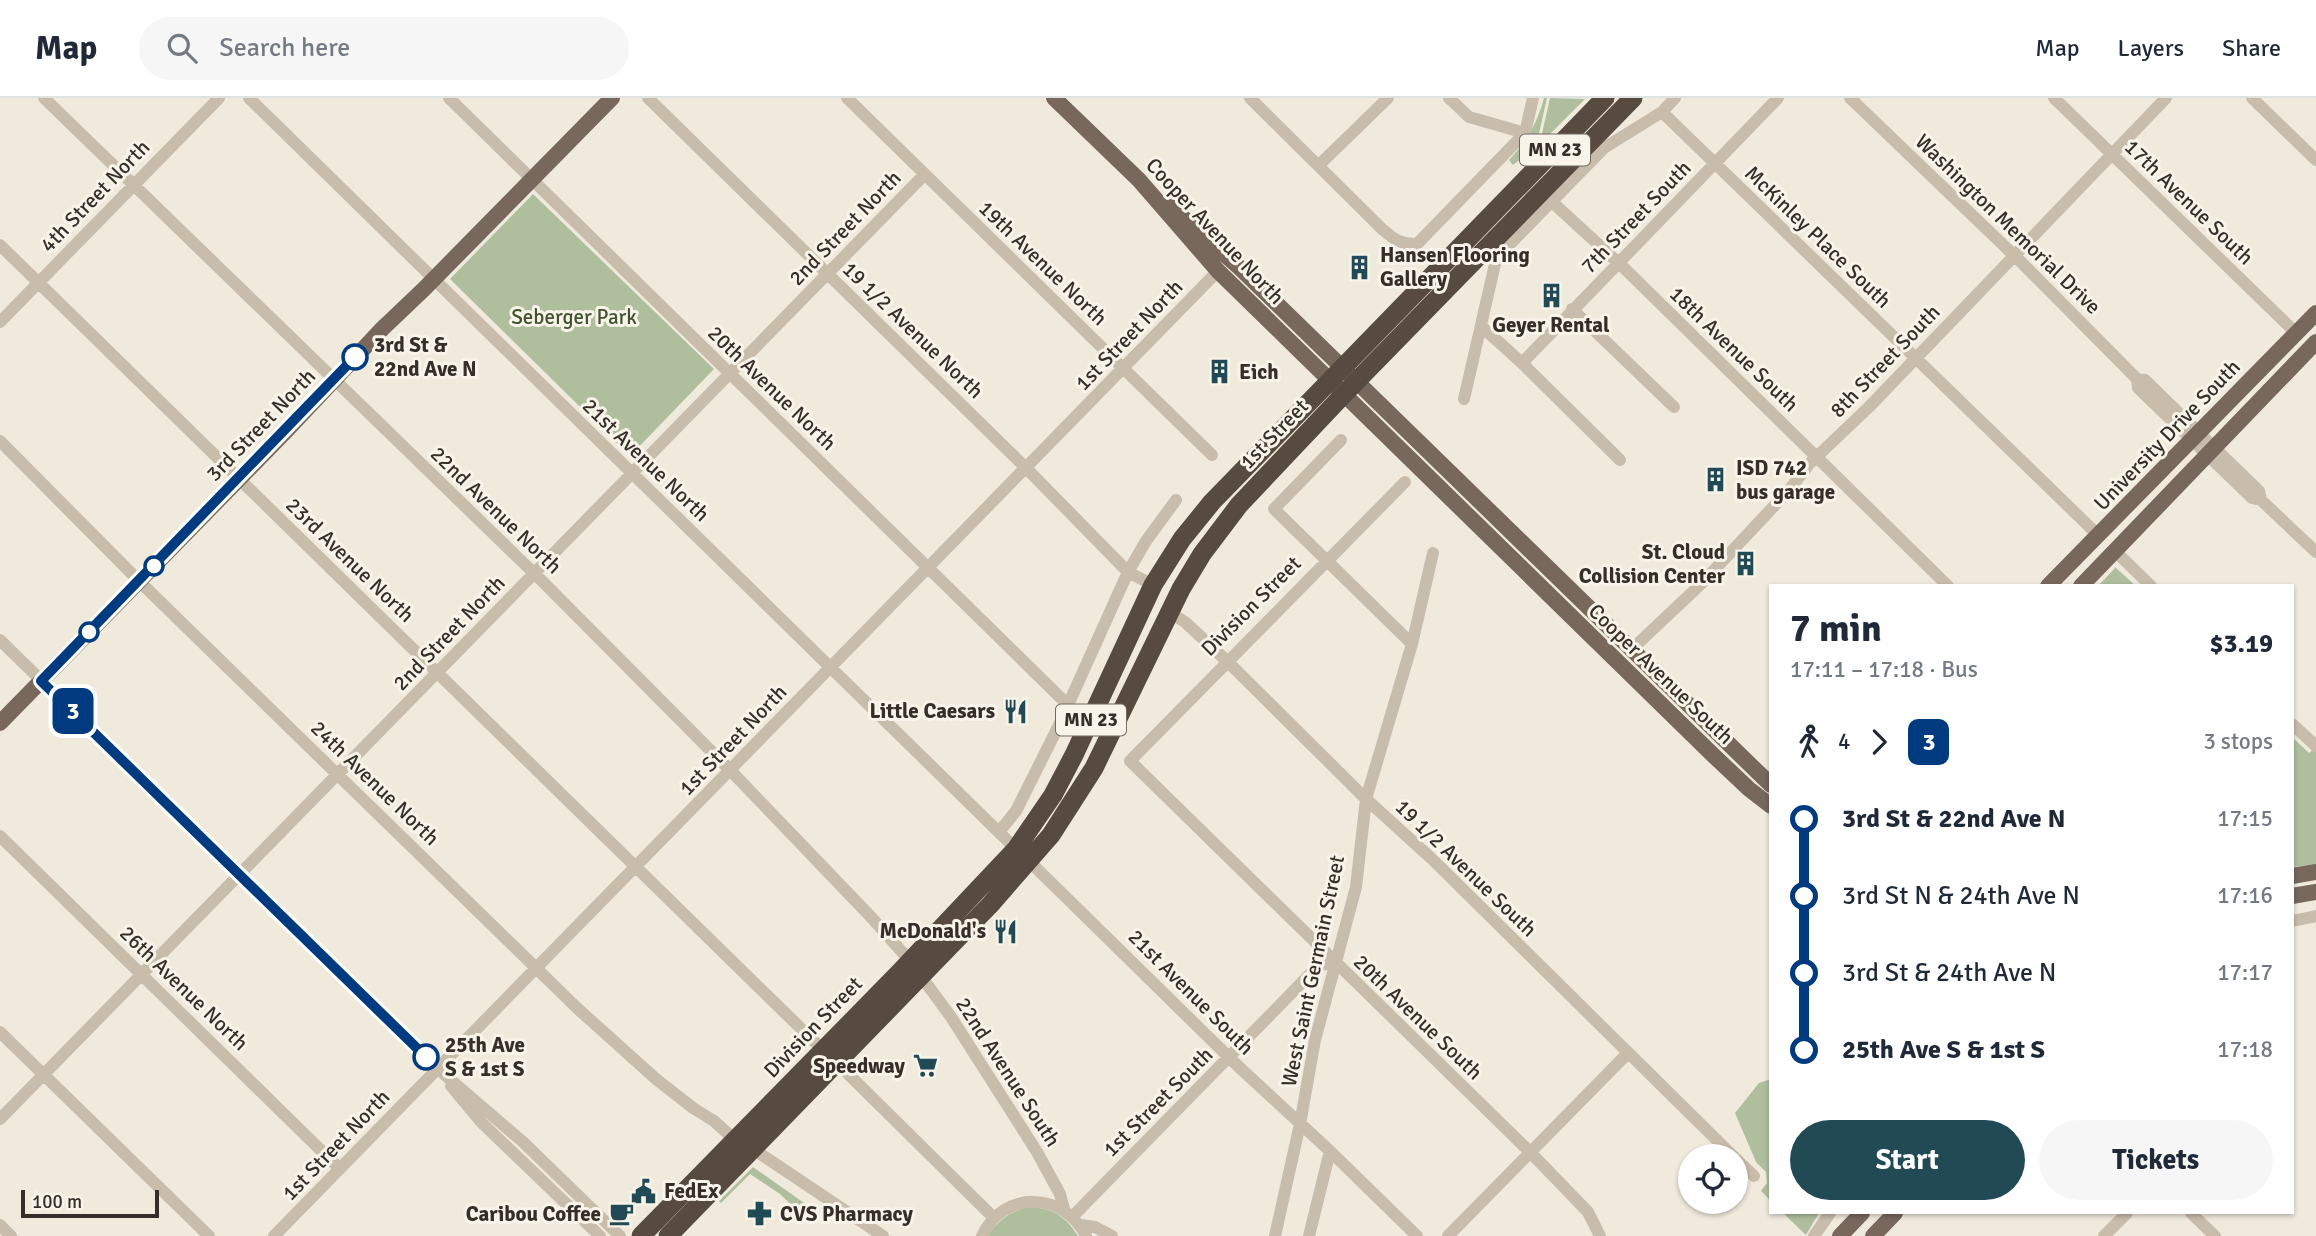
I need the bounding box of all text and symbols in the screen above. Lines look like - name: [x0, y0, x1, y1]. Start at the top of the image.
- search box: [139, 17, 629, 80]
- text: Map: [35, 28, 97, 69]
- icon: search: [163, 29, 201, 67]
- text: Search here: [219, 32, 350, 64]
- text: Map: [2035, 33, 2080, 63]
- text: Layers: [2118, 33, 2184, 63]
- text: Share: [2222, 33, 2281, 63]
- street label: Washington Memorial Drive: [1910, 128, 2106, 320]
- street label: 4th Street North: [35, 134, 155, 258]
- road number: MN 23: [1520, 134, 1590, 166]
- street label: 17th Avenue South: [2119, 134, 2259, 270]
- street label: Cooper Avenue North: [1140, 152, 1290, 310]
- street label: 7th Street South: [1576, 155, 1696, 279]
- street label: McKinley Place South: [1739, 160, 1897, 314]
- street label: 2nd Street North: [784, 165, 906, 291]
- street label: 19th Avenue North: [973, 195, 1113, 331]
- place label: Hansen Flooring Gallery: [1380, 242, 1530, 292]
- building icon: Hansen Flooring Gallery: [1346, 253, 1374, 281]
- street label: 19 1/2 Avenue North: [837, 256, 989, 404]
- street label: 1st Street North: [1070, 274, 1188, 396]
- street label: 18th Avenue South: [1664, 281, 1804, 417]
- building icon: Geyer Rental: [1537, 282, 1565, 310]
- street label: 8th Street South: [1825, 299, 1945, 423]
- park label: Seberger Park: [511, 304, 637, 330]
- place label: Geyer Rental: [1492, 312, 1610, 338]
- street label: 20th Avenue North: [702, 320, 842, 456]
- place label: 3rd St & 22nd Ave N: [374, 332, 477, 382]
- marker: 3rd St & 22nd Ave N: [342, 344, 368, 370]
- street label: University Drive South: [2088, 354, 2246, 516]
- building icon: Eich: [1205, 358, 1233, 386]
- place label: Eich: [1239, 359, 1279, 385]
- street label: 3rd Street North: [201, 363, 321, 487]
- street label: 21st Avenue North: [577, 393, 715, 527]
- street label: 1st Street: [1234, 394, 1314, 474]
- street label: 22nd Avenue North: [425, 441, 567, 579]
- place label: ISD 742 bus garage: [1736, 455, 1835, 505]
- building icon: ISD 742 bus garage: [1702, 466, 1730, 494]
- street label: 23rd Avenue North: [280, 492, 420, 628]
- place label: St. Cloud Collision Center: [1579, 539, 1726, 589]
- building icon: St. Cloud Collision Center: [1731, 550, 1759, 578]
- street label: Division Street: [1196, 551, 1306, 661]
- unlabelled marker: [144, 556, 164, 576]
- street label: 2nd Street North: [388, 570, 510, 696]
- street label: Cooper Avenue South: [1583, 598, 1739, 750]
- text: 7 min: [1790, 605, 1882, 652]
- unlabelled marker: [79, 622, 99, 642]
- text: $3.19: [2209, 628, 2273, 660]
- text: 17:11 – 17:18 · Bus: [1790, 655, 1978, 684]
- street label: 1st Street North: [674, 679, 792, 801]
- line badge: 3: [50, 688, 96, 734]
- text: 3: [67, 696, 79, 726]
- restaurant icon: Little Caesars: [1001, 697, 1029, 725]
- place label: Little Caesars: [869, 698, 995, 724]
- road number: MN 23: [1056, 705, 1126, 736]
- street label: 24th Avenue North: [305, 715, 445, 851]
- icon: walk: [1790, 723, 1828, 761]
- icon: forward: [1860, 723, 1898, 761]
- text: 4: [1838, 727, 1850, 756]
- text: 3: [1922, 727, 1935, 757]
- text: 3 stops: [2203, 727, 2273, 756]
- street label: 19 1/2 Avenue South: [1390, 794, 1542, 942]
- text: 3rd St & 22nd Ave N: [1842, 803, 2066, 835]
- text: 17:15: [2217, 804, 2273, 833]
- street label: West Saint Germain Street: [1276, 853, 1350, 1089]
- text: 3rd St N & 24th Ave N: [1842, 880, 2080, 912]
- text: 17:16: [2217, 881, 2273, 910]
- restaurant icon: McDonald's: [992, 917, 1020, 945]
- place label: McDonald's: [879, 918, 986, 944]
- street label: 26th Avenue North: [114, 920, 254, 1056]
- street label: 21st Avenue South: [1123, 924, 1259, 1060]
- street label: 20th Avenue South: [1348, 949, 1488, 1085]
- text: 3rd St & 24th Ave N: [1842, 957, 2056, 989]
- text: 17:17: [2217, 958, 2273, 987]
- street label: Division Street: [758, 971, 868, 1083]
- street label: 22nd Avenue South: [950, 992, 1066, 1152]
- place label: 25th Ave S & 1st S: [445, 1032, 525, 1082]
- text: 25th Ave S & 1st S: [1842, 1034, 2045, 1066]
- text: 17:18: [2217, 1035, 2273, 1064]
- street label: 1st Street South: [1098, 1042, 1218, 1162]
- marker: 25th Ave S & 1st S: [413, 1044, 439, 1070]
- supermarket icon: Speedway: [911, 1052, 939, 1080]
- place label: Speedway: [813, 1053, 906, 1079]
- street label: 1st Street North: [277, 1084, 395, 1206]
- button: Start: [1790, 1120, 2025, 1200]
- button: Tickets: [2039, 1120, 2273, 1200]
- map controls: [1678, 1144, 1748, 1214]
- button: locate: [1678, 1144, 1748, 1214]
- public building icon: FedEx: [630, 1177, 658, 1205]
- place label: FedEx: [664, 1178, 719, 1204]
- scale bar: [21, 1187, 159, 1219]
- text: 100 m: [32, 1190, 82, 1214]
- cafe icon: Caribou Coffee: [607, 1200, 635, 1228]
- pharmacy icon: CVS Pharmacy: [746, 1200, 774, 1228]
- place label: Caribou Coffee: [466, 1201, 601, 1227]
- place label: CVS Pharmacy: [780, 1201, 914, 1227]

